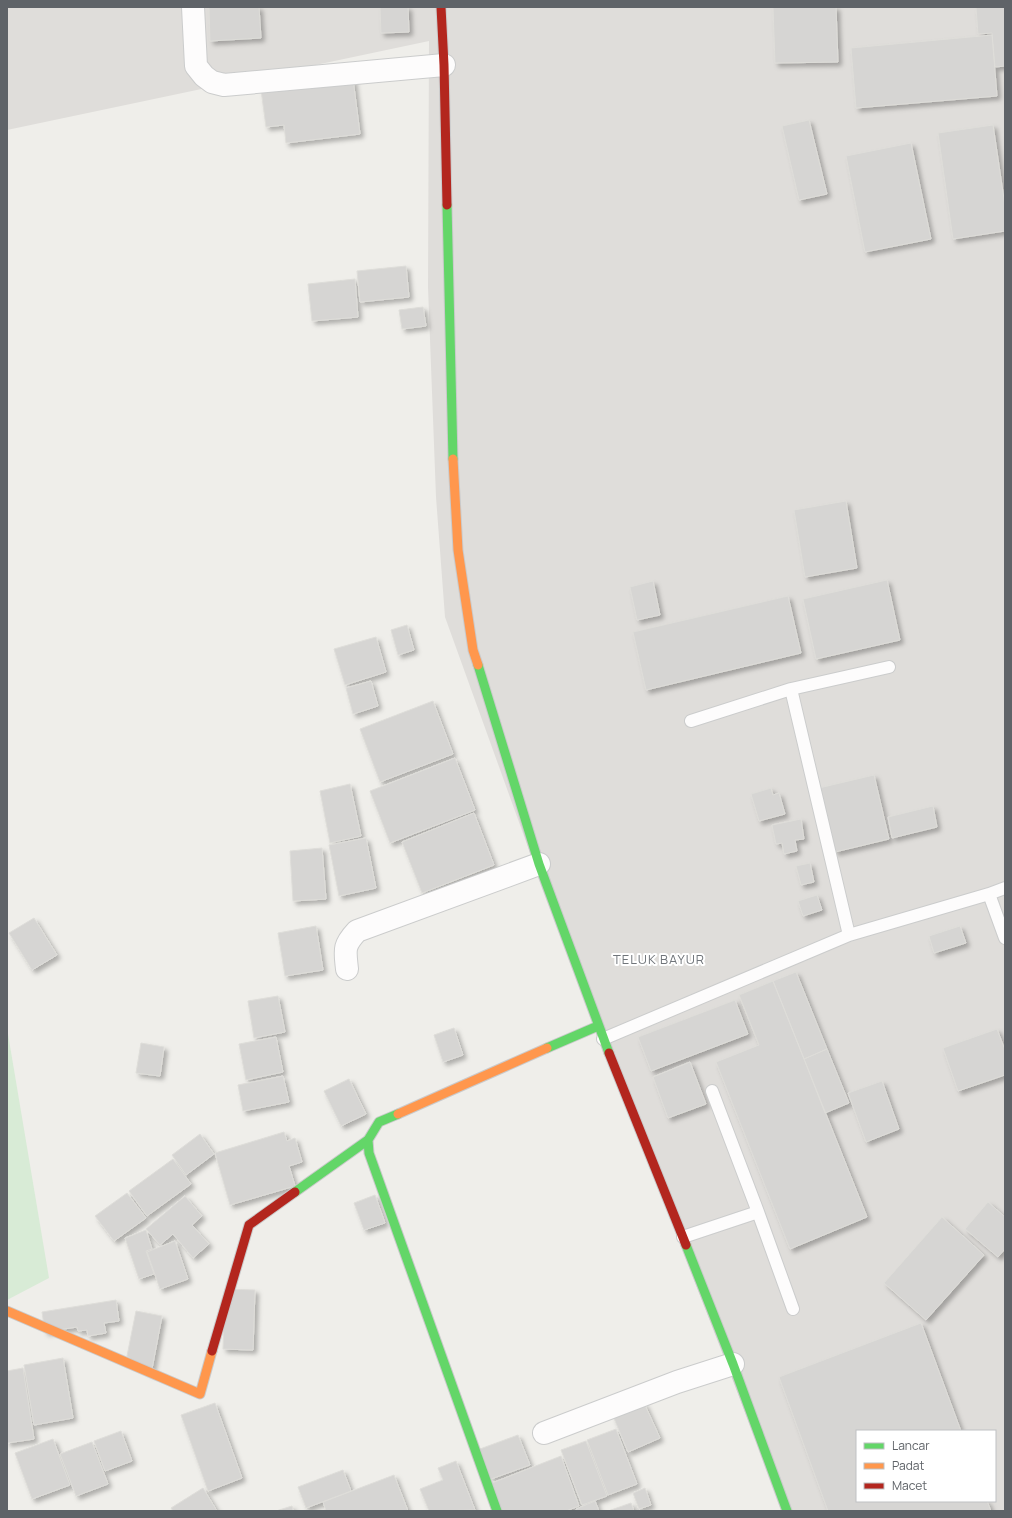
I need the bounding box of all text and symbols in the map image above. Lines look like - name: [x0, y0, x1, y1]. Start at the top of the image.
- district label: TELUK BAYUR: [613, 950, 705, 968]
- legend: [856, 1430, 996, 1502]
- text: Lancar: [892, 1437, 930, 1454]
- text: Padat: [892, 1457, 924, 1474]
- text: Macet: [892, 1477, 927, 1494]

